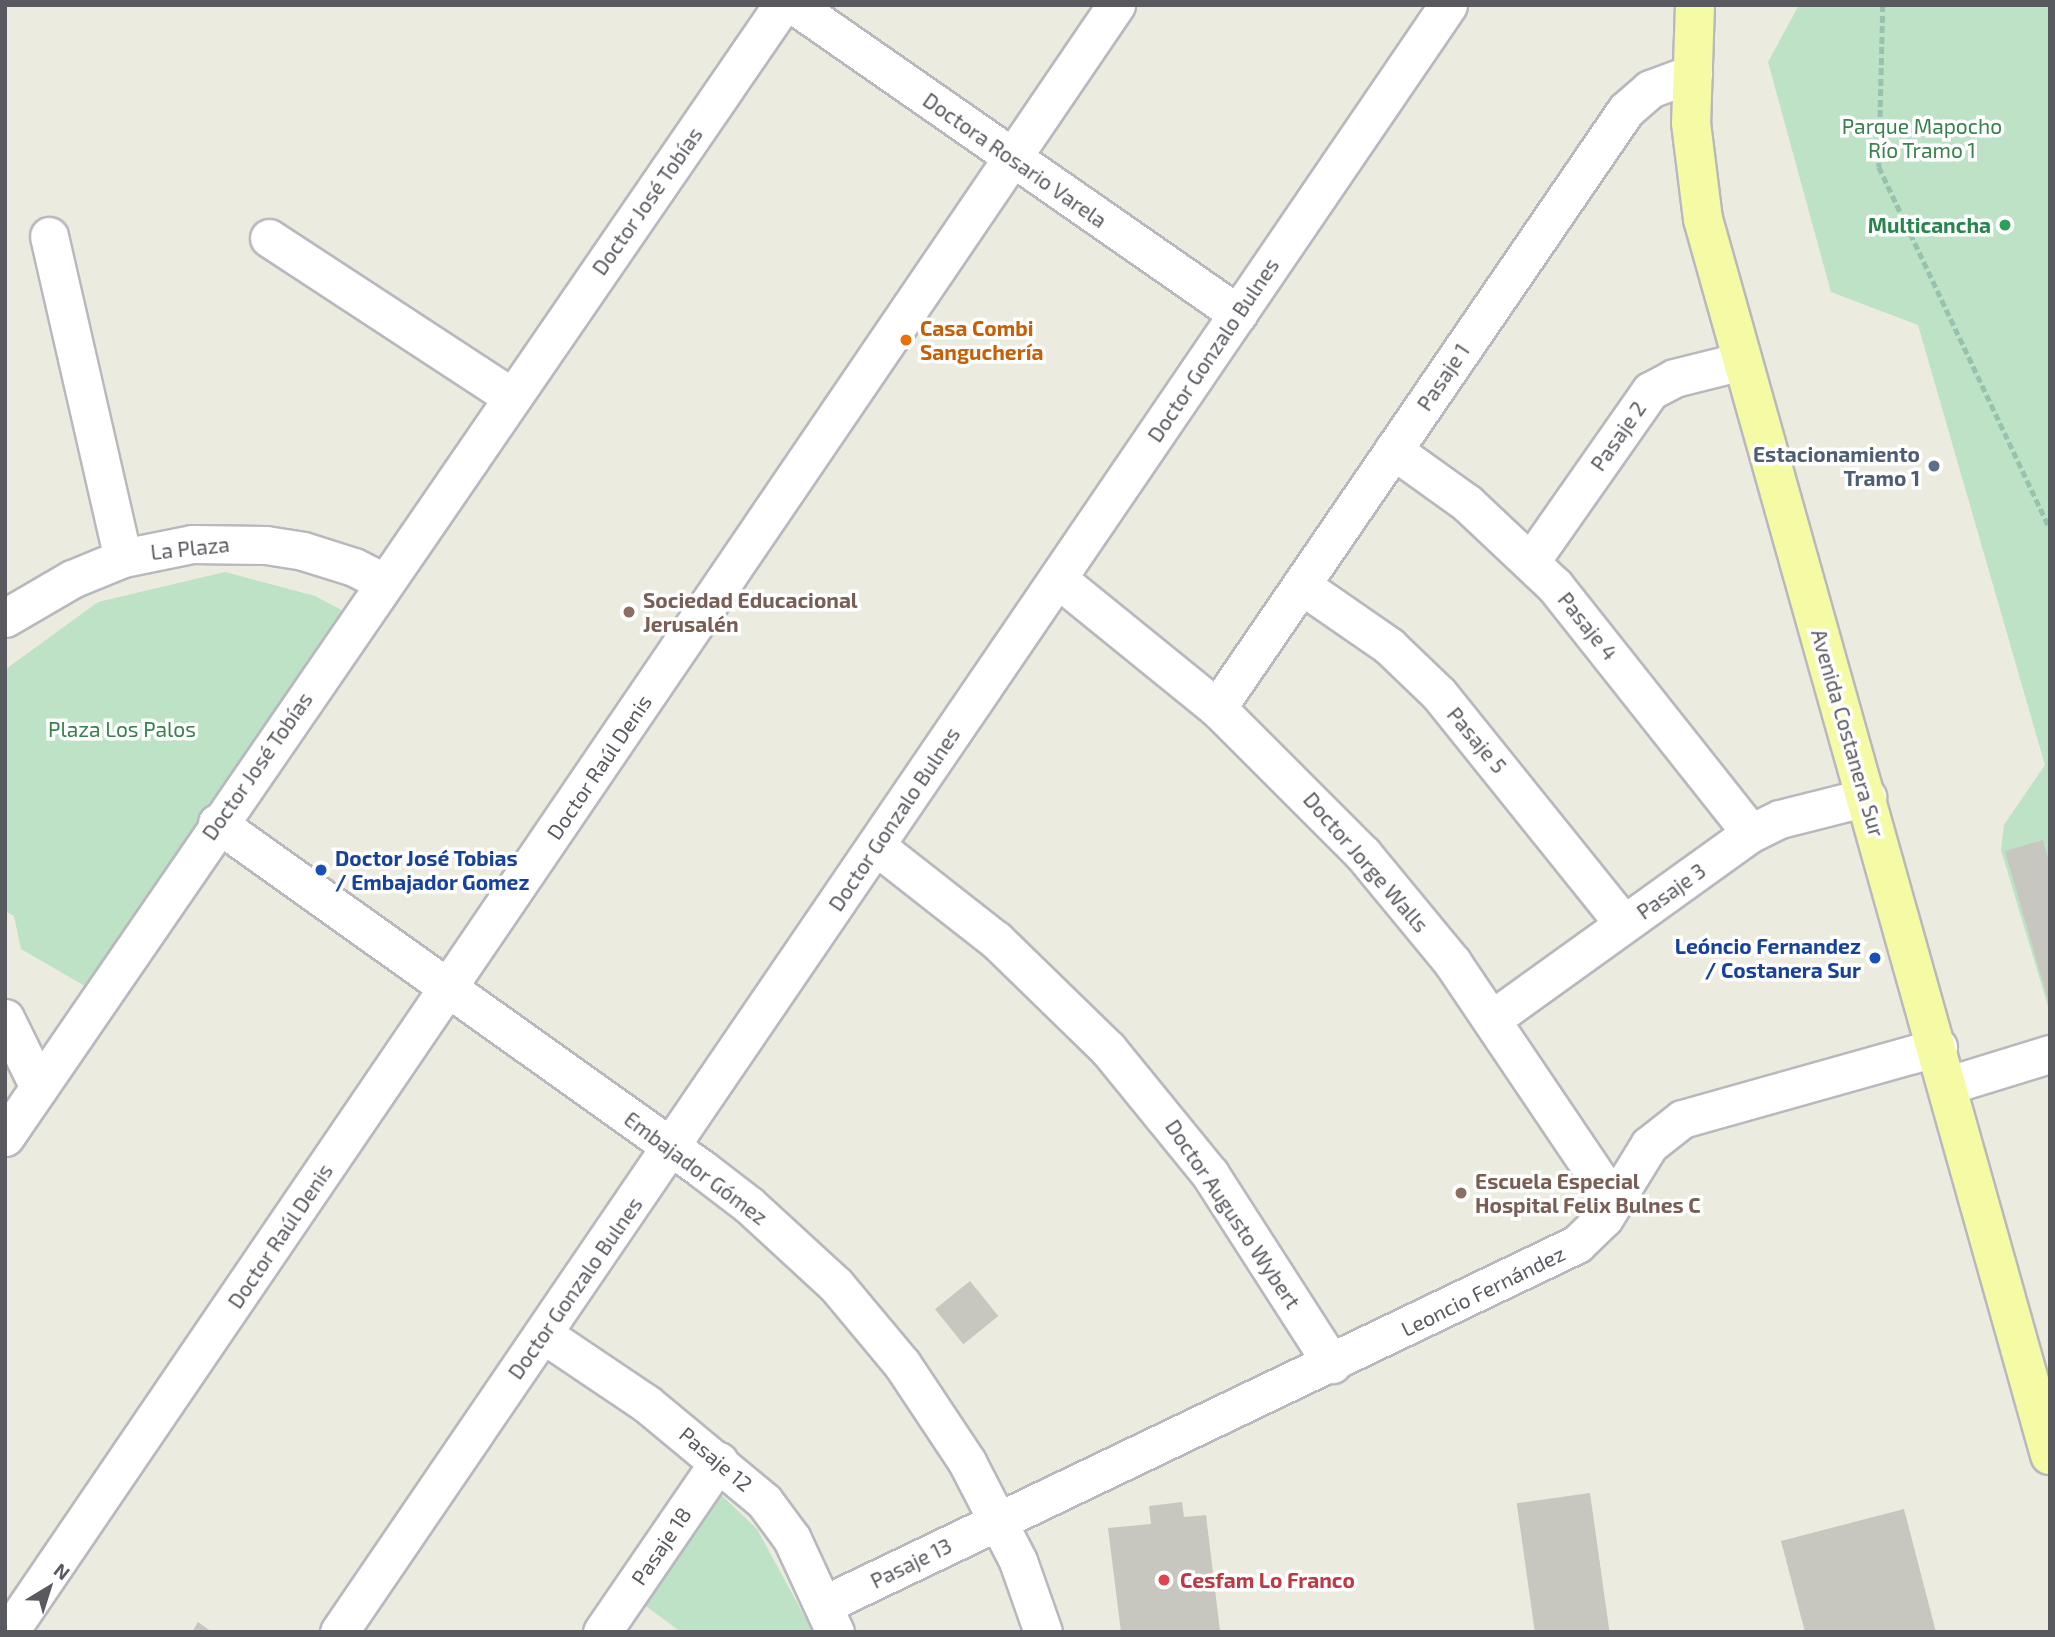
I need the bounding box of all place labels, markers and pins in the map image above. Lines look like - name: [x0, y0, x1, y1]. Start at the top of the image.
- place label: Multicancha: [1868, 212, 1991, 238]
- marker: Multicancha: [1997, 217, 2013, 233]
- place label: Casa Combi Sanguchería: [920, 315, 1043, 365]
- marker: Casa Combi Sanguchería: [898, 332, 914, 348]
- place label: Estacionamiento Tramo 1: [1753, 441, 1920, 491]
- marker: Estacionamiento Tramo 1: [1926, 458, 1942, 474]
- place label: Sociedad Educacional Jerusalén: [643, 587, 858, 637]
- marker: Sociedad Educacional Jerusalén: [621, 604, 637, 620]
- place label: Doctor José Tobias / Embajador Gomez: [335, 845, 530, 895]
- marker: Doctor José Tobias / Embajador Gomez: [313, 862, 329, 878]
- place label: Leóncio Fernandez / Costanera Sur: [1675, 933, 1861, 983]
- marker: Leóncio Fernandez / Costanera Sur: [1867, 950, 1883, 966]
- place label: Escuela Especial Hospital Felix Bulnes C: [1475, 1168, 1701, 1218]
- marker: Escuela Especial Hospital Felix Bulnes C: [1453, 1185, 1469, 1201]
- place label: Cesfam Lo Franco: [1180, 1567, 1355, 1593]
- marker: Cesfam Lo Franco: [1154, 1570, 1174, 1590]

